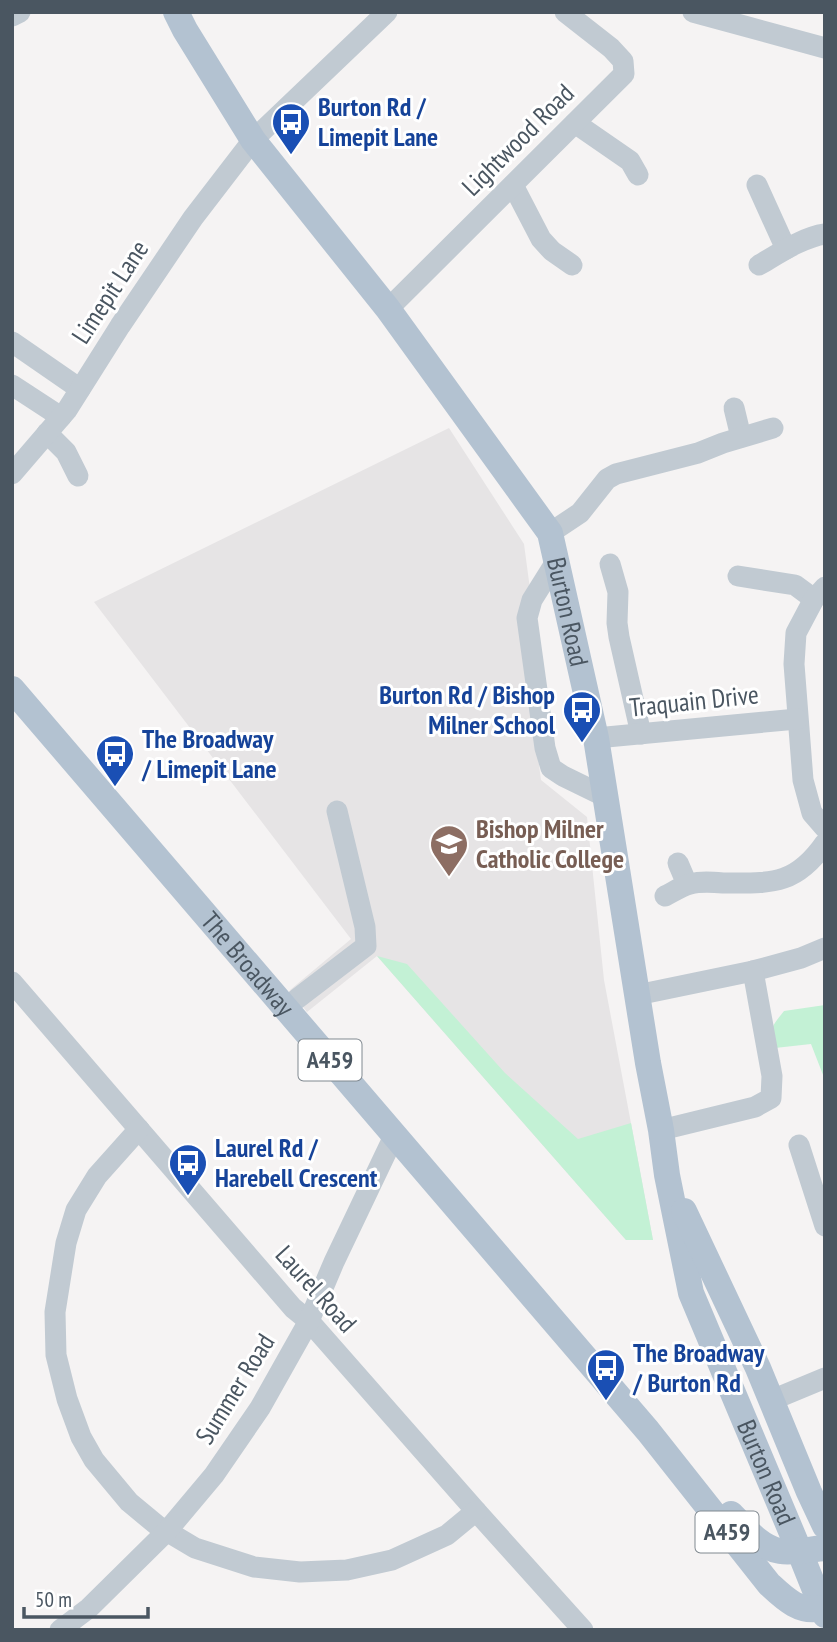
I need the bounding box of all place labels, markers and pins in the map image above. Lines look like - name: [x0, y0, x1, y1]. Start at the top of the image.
- place label: Burton Rd / Limepit Lane: [318, 90, 438, 153]
- bus stop icon: Burton Rd / Limepit Lane: [270, 101, 312, 156]
- place label: Burton Rd / Bishop Milner School: [379, 678, 556, 741]
- bus stop icon: Burton Rd / Bishop Milner School: [561, 689, 603, 744]
- place label: The Broadway / Limepit Lane: [141, 722, 277, 785]
- bus stop icon: The Broadway / Limepit Lane: [94, 733, 136, 788]
- place label: Bishop Milner Catholic College: [476, 812, 624, 875]
- school or university icon: Bishop Milner Catholic College: [428, 823, 470, 878]
- place label: Laurel Rd / Harebell Crescent: [215, 1131, 378, 1194]
- bus stop icon: Laurel Rd / Harebell Crescent: [167, 1142, 209, 1197]
- place label: The Broadway / Burton Rd: [632, 1336, 765, 1399]
- bus stop icon: The Broadway / Burton Rd: [585, 1347, 627, 1402]

